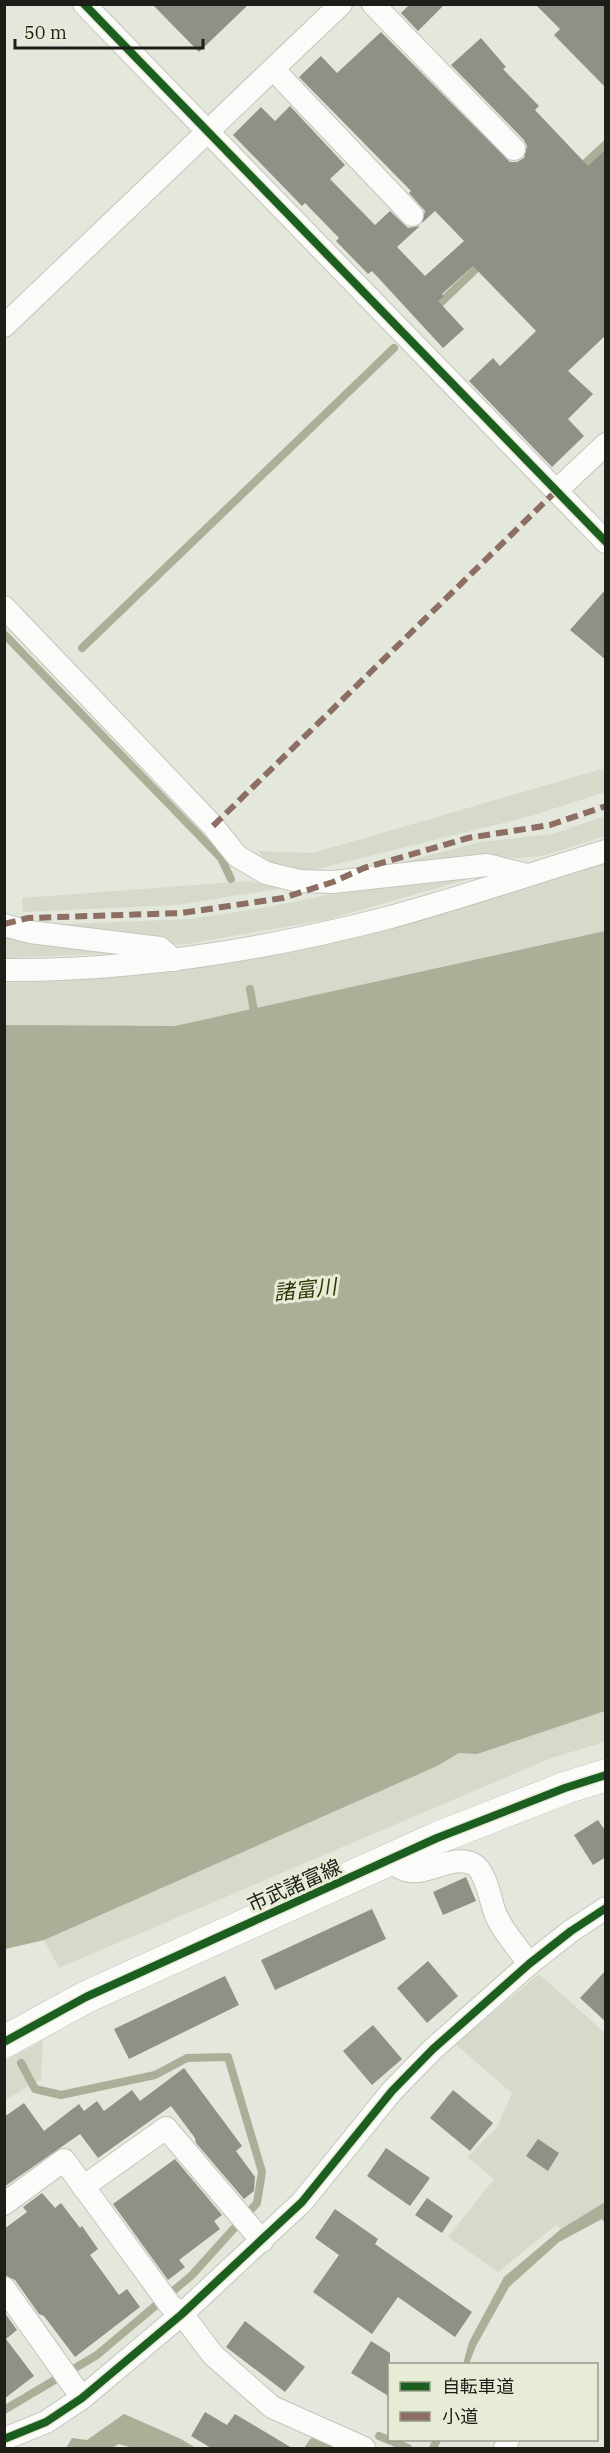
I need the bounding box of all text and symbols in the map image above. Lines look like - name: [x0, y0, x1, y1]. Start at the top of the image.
- scale bar: [15, 12, 202, 50]
- text: 50 m: [24, 21, 67, 44]
- water label: 諸富川: [272, 1272, 340, 1306]
- street label: 市武諸富線: [243, 1852, 345, 1918]
- legend: [388, 2363, 598, 2441]
- text: 自転車道: [442, 2375, 514, 2398]
- text: 小道: [442, 2405, 478, 2428]

